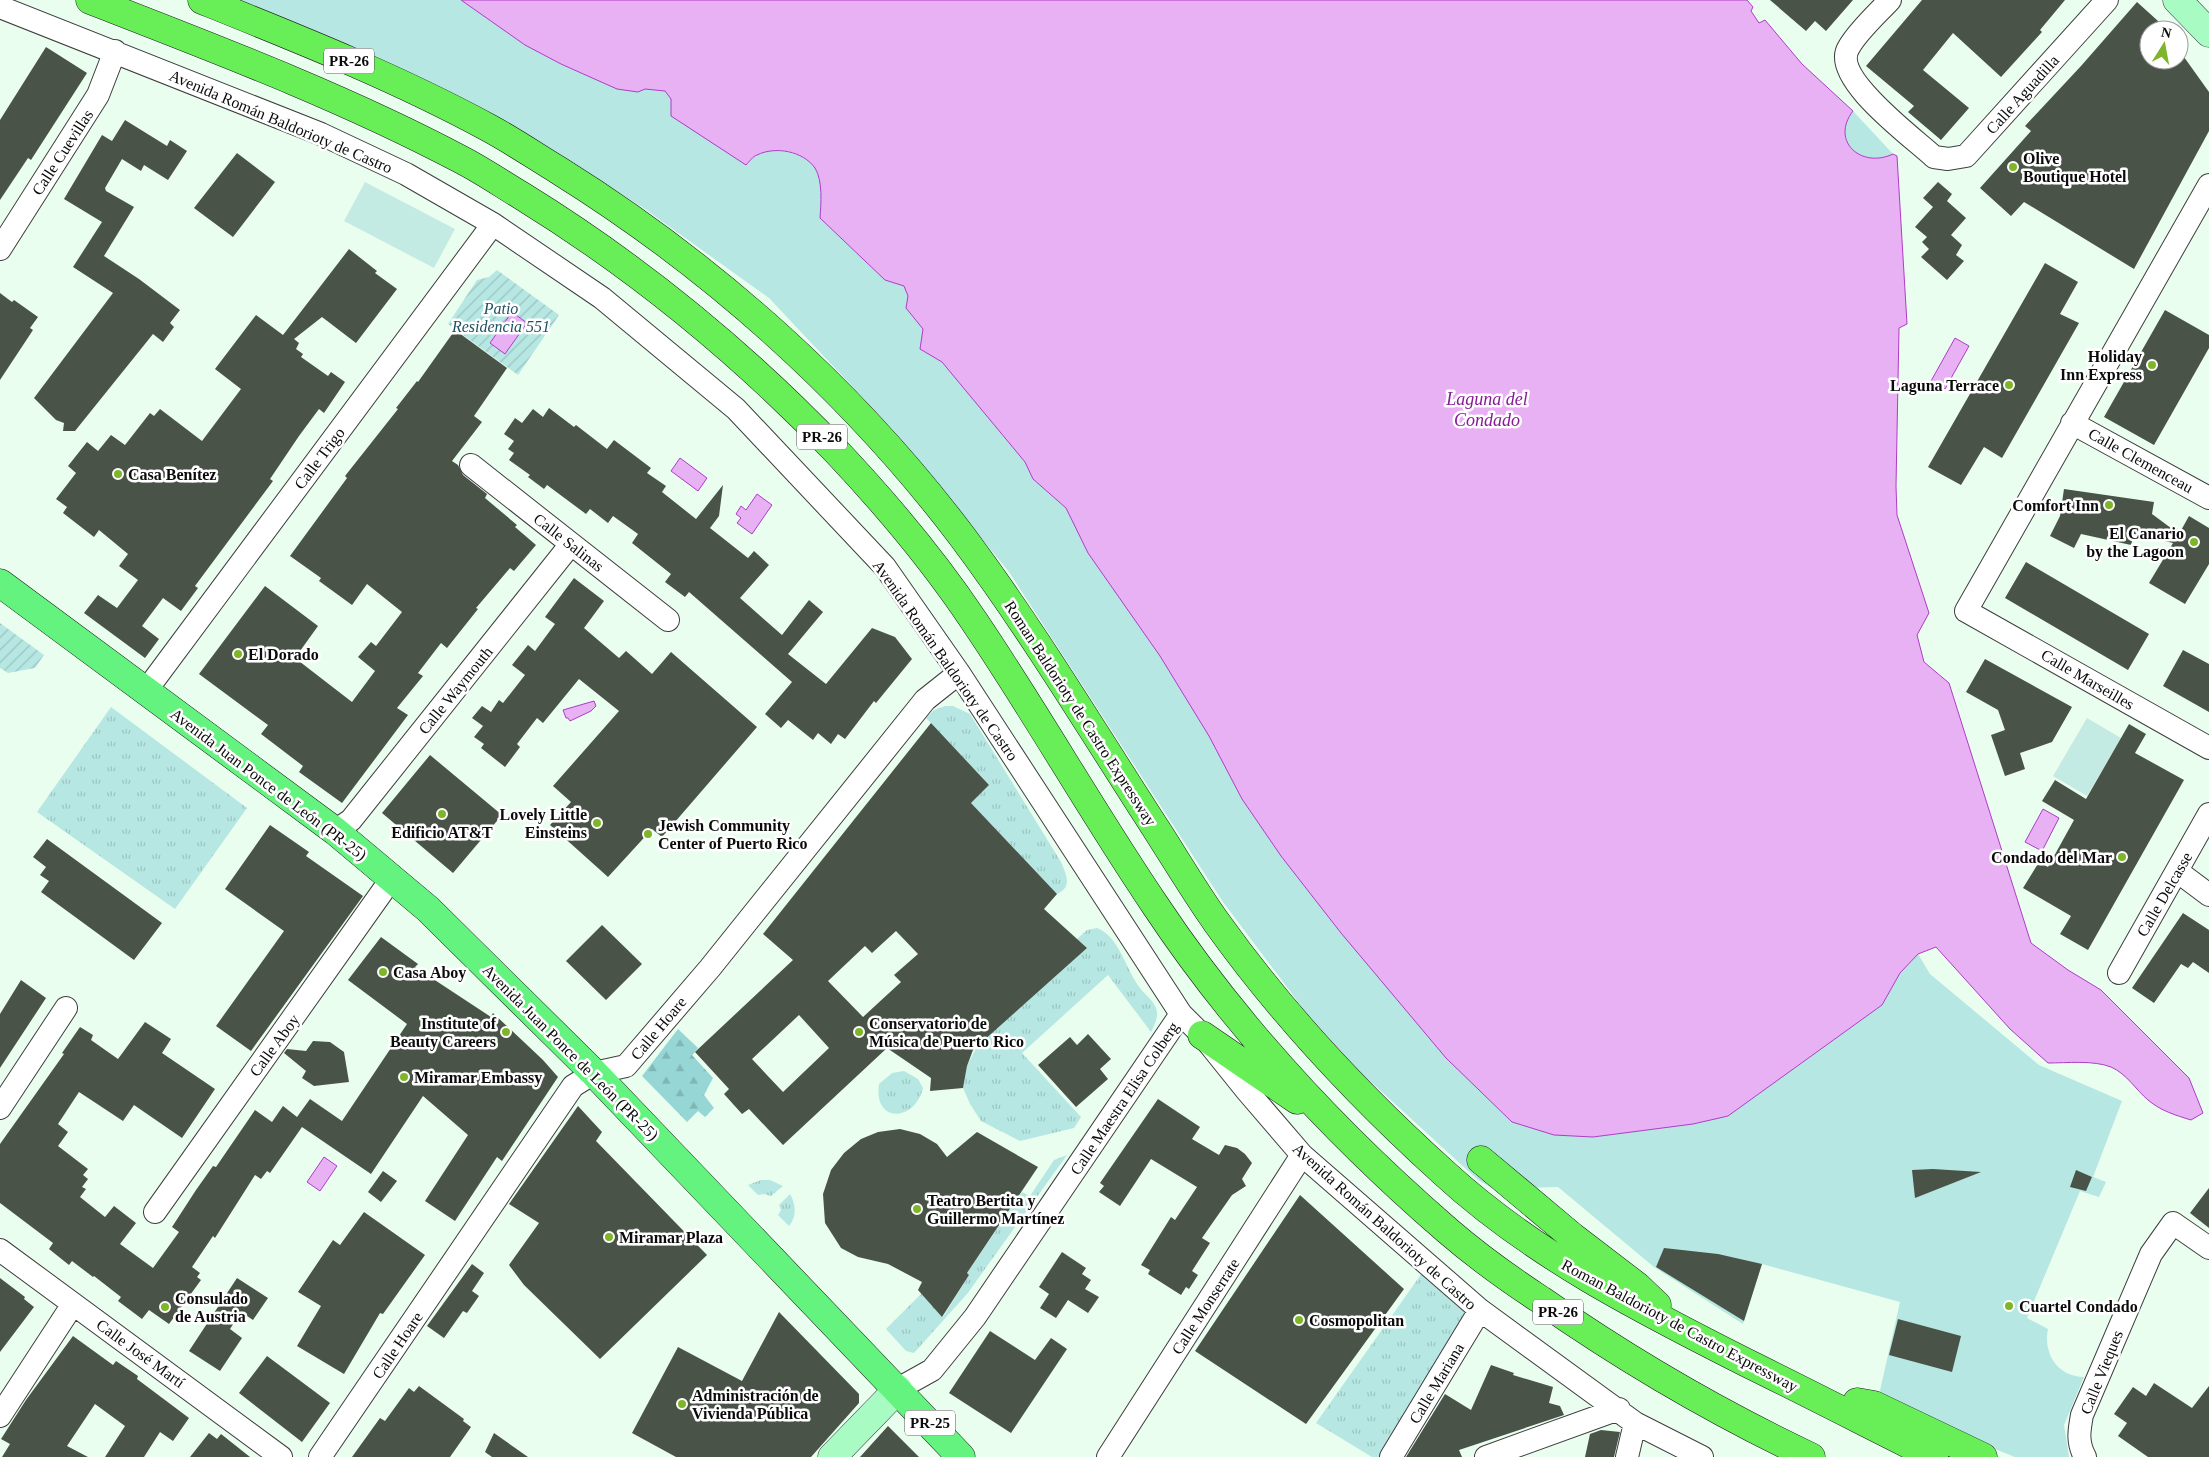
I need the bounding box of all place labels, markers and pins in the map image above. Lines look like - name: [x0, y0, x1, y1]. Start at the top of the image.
- place label: Olive Boutique Hotel: [2023, 150, 2127, 186]
- marker: Olive Boutique Hotel: [2007, 161, 2019, 173]
- place label: Holiday Inn Express: [2060, 348, 2142, 384]
- marker: Holiday Inn Express: [2146, 359, 2158, 371]
- place label: Laguna Terrace: [1890, 377, 1999, 395]
- marker: Laguna Terrace: [2003, 379, 2015, 391]
- place label: Casa Benítez: [128, 466, 216, 483]
- marker: Casa Benítez: [112, 468, 124, 480]
- place label: Comfort Inn: [2012, 497, 2099, 514]
- marker: Comfort Inn: [2103, 499, 2115, 511]
- place label: El Canario by the Lagoon: [2086, 525, 2184, 561]
- marker: El Canario by the Lagoon: [2188, 536, 2200, 548]
- place label: El Dorado: [248, 646, 319, 663]
- marker: El Dorado: [232, 648, 244, 660]
- place label: Lovely Little Einsteins: [499, 806, 587, 841]
- marker: Edificio AT&T: [436, 808, 448, 820]
- marker: Lovely Little Einsteins: [591, 817, 603, 829]
- place label: Jewish Community Center of Puerto Rico: [658, 817, 807, 852]
- place label: Edificio AT&T: [391, 824, 493, 841]
- marker: Jewish Community Center of Puerto Rico: [642, 828, 654, 840]
- place label: Condado del Mar: [1991, 849, 2112, 866]
- marker: Condado del Mar: [2116, 851, 2128, 863]
- place label: Casa Aboy: [393, 964, 466, 982]
- marker: Casa Aboy: [377, 966, 389, 978]
- place label: Institute of Beauty Careers: [390, 1015, 497, 1051]
- place label: Conservatorio de Música de Puerto Rico: [869, 1015, 1024, 1050]
- marker: Institute of Beauty Careers: [500, 1026, 512, 1038]
- marker: Conservatorio de Música de Puerto Rico: [853, 1026, 865, 1038]
- place label: Miramar Embassy: [414, 1069, 542, 1087]
- marker: Miramar Embassy: [398, 1071, 410, 1083]
- place label: Teatro Bertita y Guillermo Martínez: [927, 1192, 1064, 1227]
- marker: Teatro Bertita y Guillermo Martínez: [911, 1203, 923, 1215]
- place label: Miramar Plaza: [619, 1229, 723, 1246]
- marker: Miramar Plaza: [603, 1231, 615, 1243]
- place label: Consulado de Austria: [175, 1290, 248, 1325]
- place label: Cuartel Condado: [2019, 1298, 2138, 1315]
- marker: Cuartel Condado: [2003, 1300, 2015, 1312]
- marker: Consulado de Austria: [159, 1301, 171, 1313]
- place label: Cosmopolitan: [1309, 1312, 1404, 1330]
- marker: Cosmopolitan: [1293, 1314, 1305, 1326]
- place label: Administración de Vivienda Pública: [692, 1387, 819, 1422]
- marker: Administración de Vivienda Pública: [676, 1398, 688, 1410]

